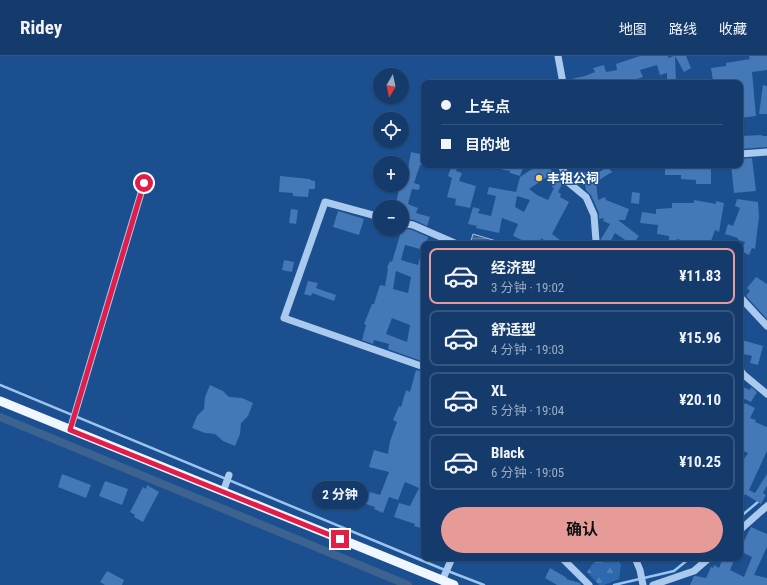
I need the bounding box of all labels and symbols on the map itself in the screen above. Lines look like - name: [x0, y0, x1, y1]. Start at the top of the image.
- north arrow: [373, 68, 409, 104]
- place label: 丰祖公祠: [547, 171, 599, 186]
- marker: 丰祖公祠: [534, 173, 544, 183]
- route start: [135, 174, 153, 192]
- callout: 2 分钟: [312, 481, 368, 509]
- route end: [331, 530, 349, 548]

